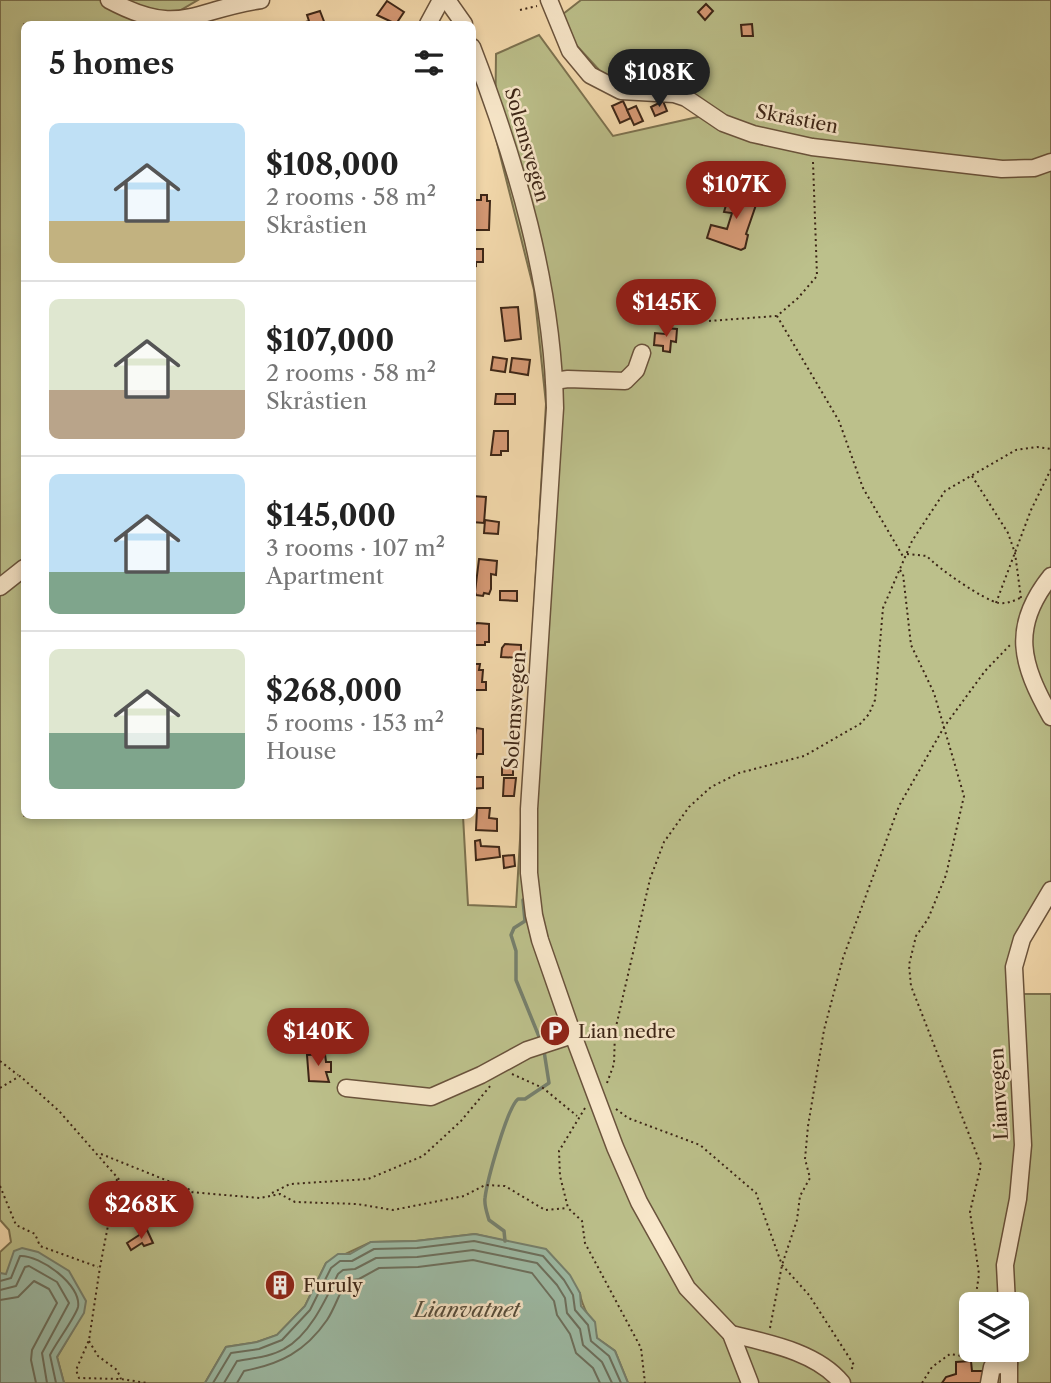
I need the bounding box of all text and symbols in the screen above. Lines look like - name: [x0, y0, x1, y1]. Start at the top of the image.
- icon: filters: [410, 44, 448, 82]
- text: 5 homes: [49, 45, 174, 82]
- pin: $108K: [610, 50, 708, 109]
- text: $108K: [624, 58, 694, 86]
- street label: Solemsvegen: [500, 85, 554, 205]
- street label: Skråstien: [754, 100, 840, 138]
- text: $108,000: [266, 146, 399, 183]
- icon: home: [105, 151, 189, 235]
- pin: $107K: [687, 162, 785, 221]
- text: $107K: [702, 170, 770, 198]
- text: 2 rooms · 58 m²: [266, 183, 436, 211]
- text: Skråstien: [266, 211, 367, 239]
- pin: $145K: [617, 280, 715, 339]
- text: $145K: [632, 288, 700, 316]
- text: $107,000: [266, 322, 394, 359]
- icon: home: [105, 327, 189, 411]
- text: 2 rooms · 58 m²: [266, 359, 436, 387]
- text: Skråstien: [266, 387, 367, 415]
- text: $145,000: [266, 497, 396, 534]
- icon: home: [105, 502, 189, 586]
- text: 3 rooms · 107 m²: [266, 534, 445, 562]
- text: Apartment: [266, 562, 384, 590]
- street label: Solemsvegen: [499, 650, 531, 770]
- text: $268,000: [266, 672, 402, 709]
- icon: home: [105, 677, 189, 761]
- text: 5 rooms · 153 m²: [266, 709, 444, 737]
- text: House: [266, 737, 336, 765]
- pin: $140K: [269, 1009, 367, 1068]
- parking icon: Lian nedre: [538, 1014, 572, 1048]
- text: $140K: [283, 1017, 353, 1045]
- place label: Lian nedre: [578, 1020, 676, 1043]
- street label: Lianvegen: [985, 1047, 1013, 1141]
- pin: $268K: [92, 1182, 190, 1241]
- text: $268K: [105, 1190, 177, 1218]
- building icon: Furuly: [263, 1268, 297, 1302]
- place label: Furuly: [303, 1274, 363, 1297]
- map controls: [959, 1292, 1029, 1362]
- button: layers: [959, 1292, 1029, 1362]
- water label: Lianvatnet: [412, 1297, 521, 1322]

